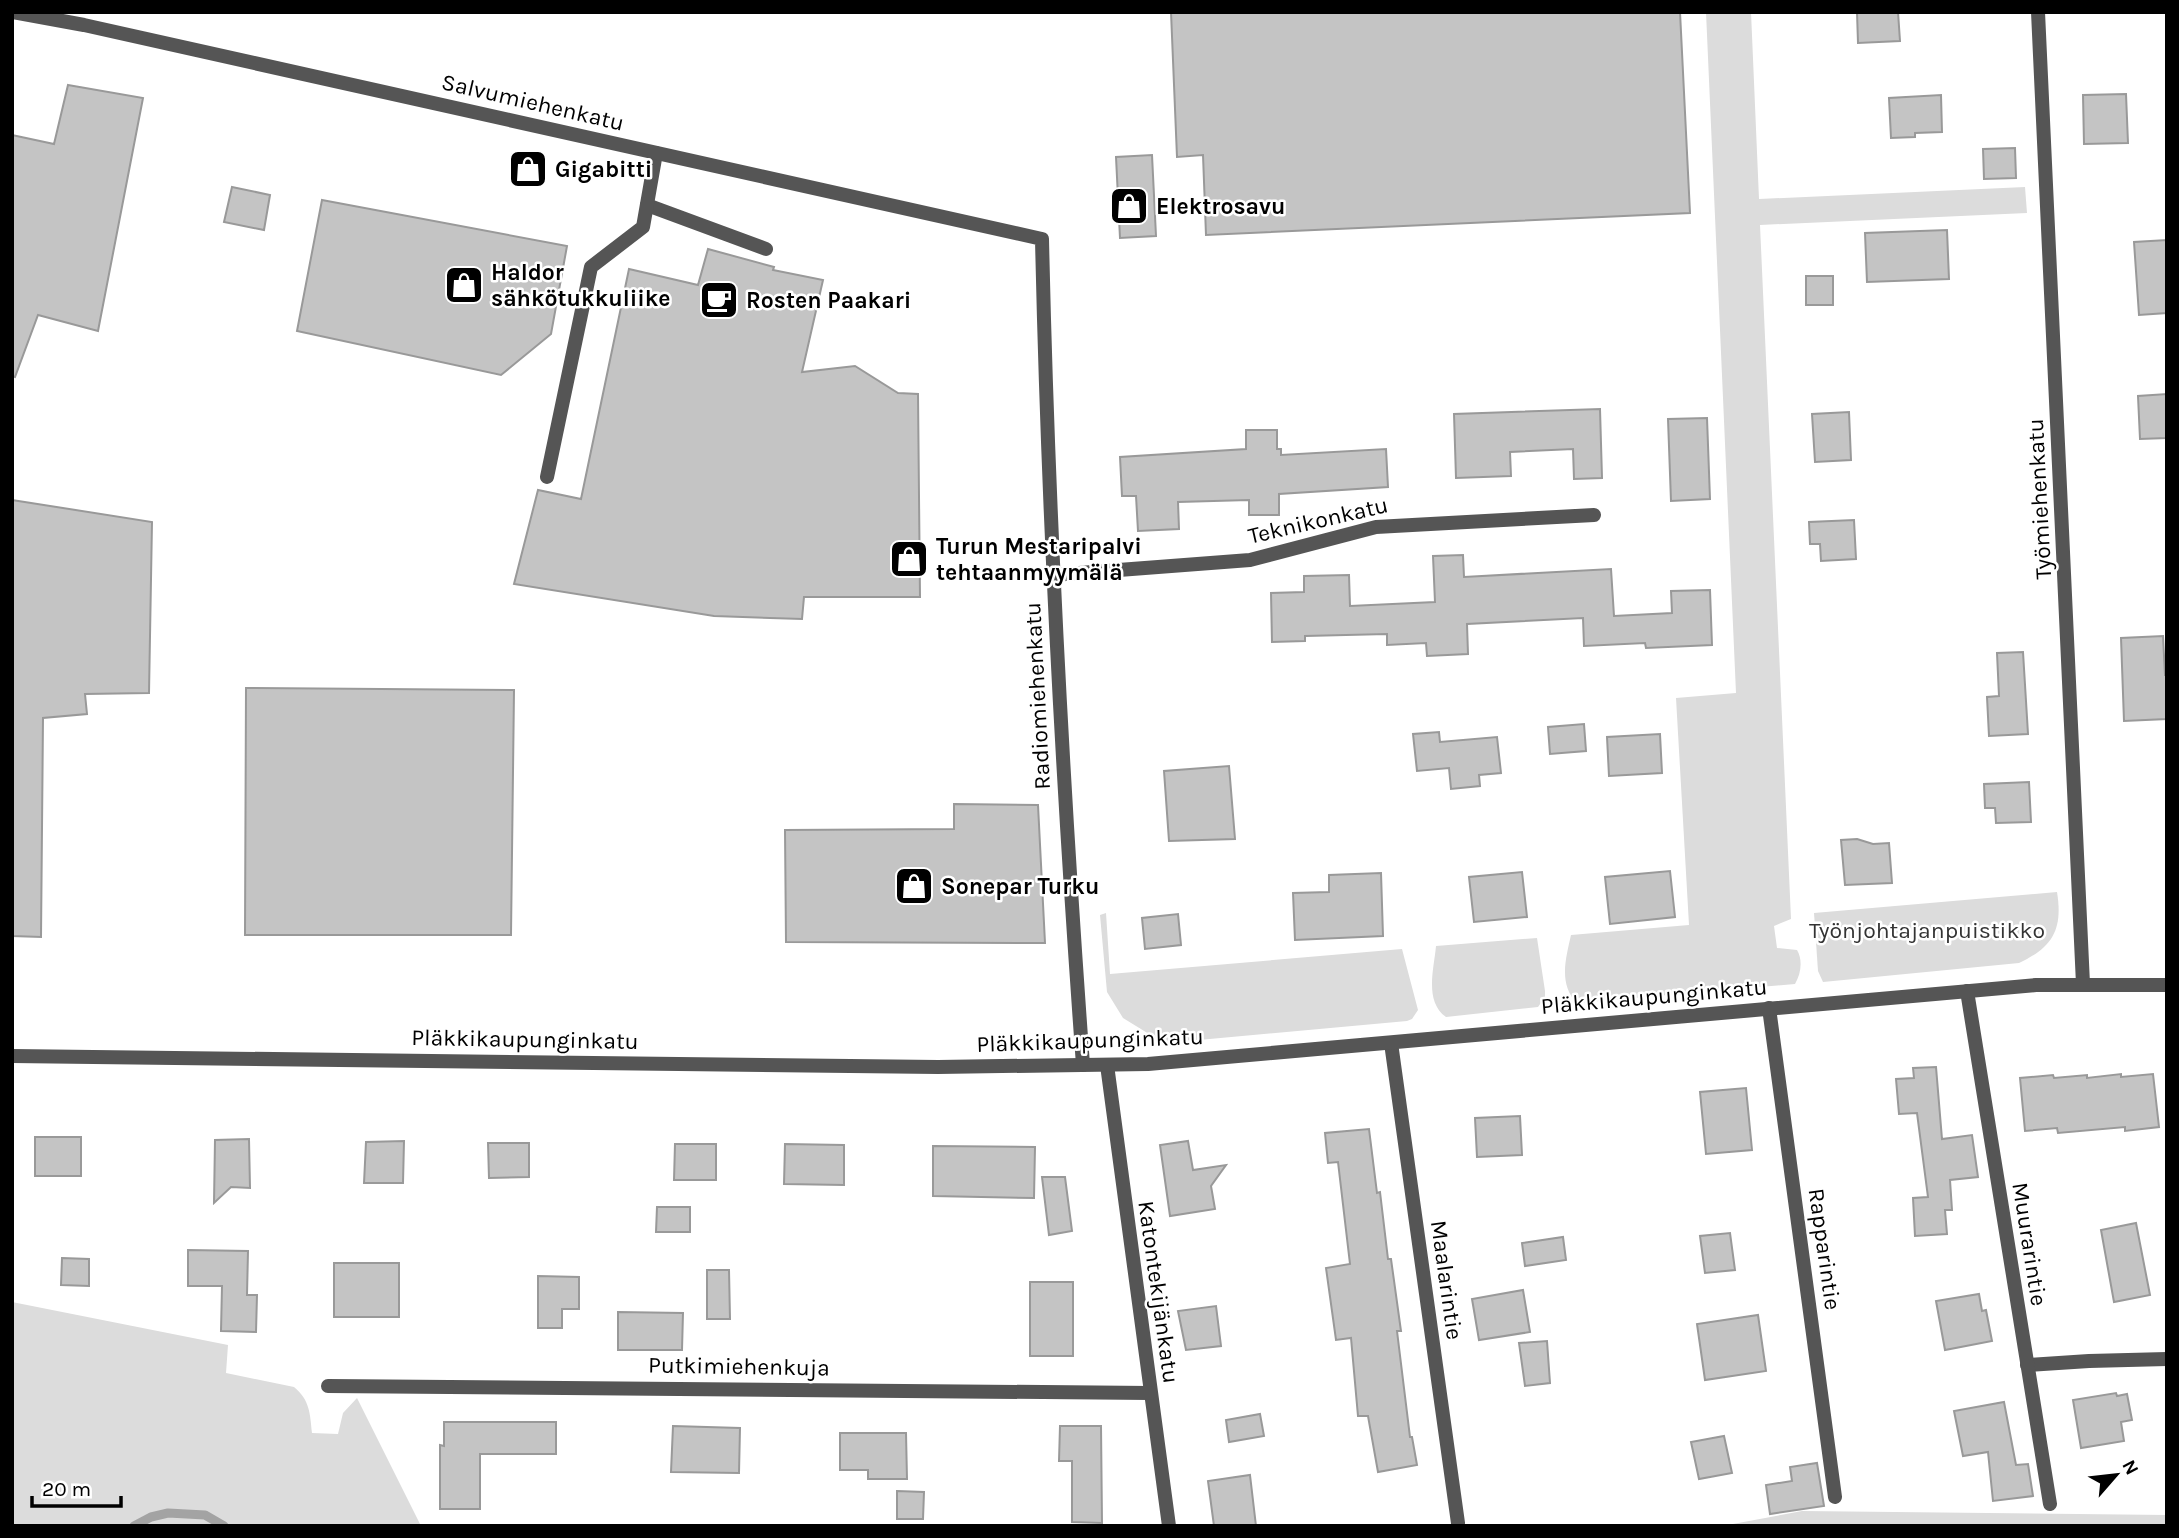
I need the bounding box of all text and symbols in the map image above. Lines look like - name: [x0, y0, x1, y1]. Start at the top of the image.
- street label: Salvumiehenkatu: [439, 68, 627, 137]
- shop icon: Gigabitti: [507, 148, 549, 190]
- place label: Gigabitti: [555, 156, 652, 183]
- shop icon: Elektrosavu: [1108, 185, 1150, 227]
- place label: Elektrosavu: [1156, 193, 1285, 220]
- place label: Haldor sähkötukkuliike: [491, 259, 671, 312]
- shop icon: Haldor sähkötukkuliike: [443, 264, 485, 306]
- cafe icon: Rosten Paakari: [698, 279, 740, 321]
- place label: Rosten Paakari: [746, 287, 911, 314]
- street label: Työmiehenkatu: [2022, 418, 2057, 580]
- street label: Teknikonkatu: [1245, 491, 1391, 550]
- place label: Turun Mestaripalvi tehtaanmyymälä: [936, 533, 1142, 586]
- shop icon: Turun Mestaripalvi tehtaanmyymälä: [888, 538, 930, 580]
- street label: Radiomiehenkatu: [1019, 602, 1056, 790]
- shop icon: Sonepar Turku: [893, 865, 935, 907]
- place label: Sonepar Turku: [941, 873, 1099, 900]
- park label: Työnjohtajanpuistikko: [1809, 917, 2045, 944]
- street label: Pläkkikaupunginkatu: [1540, 973, 1768, 1020]
- street label: Pläkkikaupunginkatu: [976, 1023, 1204, 1058]
- street label: Pläkkikaupunginkatu: [411, 1024, 639, 1055]
- street label: Muurarintie: [2006, 1180, 2053, 1308]
- street label: Rapparintie: [1803, 1186, 1846, 1312]
- street label: Katontekijänkatu: [1132, 1199, 1185, 1385]
- street label: Maalarintie: [1425, 1219, 1468, 1342]
- street label: Putkimiehenkuja: [648, 1351, 830, 1382]
- north arrow: [2081, 1440, 2151, 1510]
- text: N: [2117, 1456, 2143, 1479]
- scale bar: [32, 1464, 121, 1508]
- text: 20 m: [42, 1477, 91, 1501]

